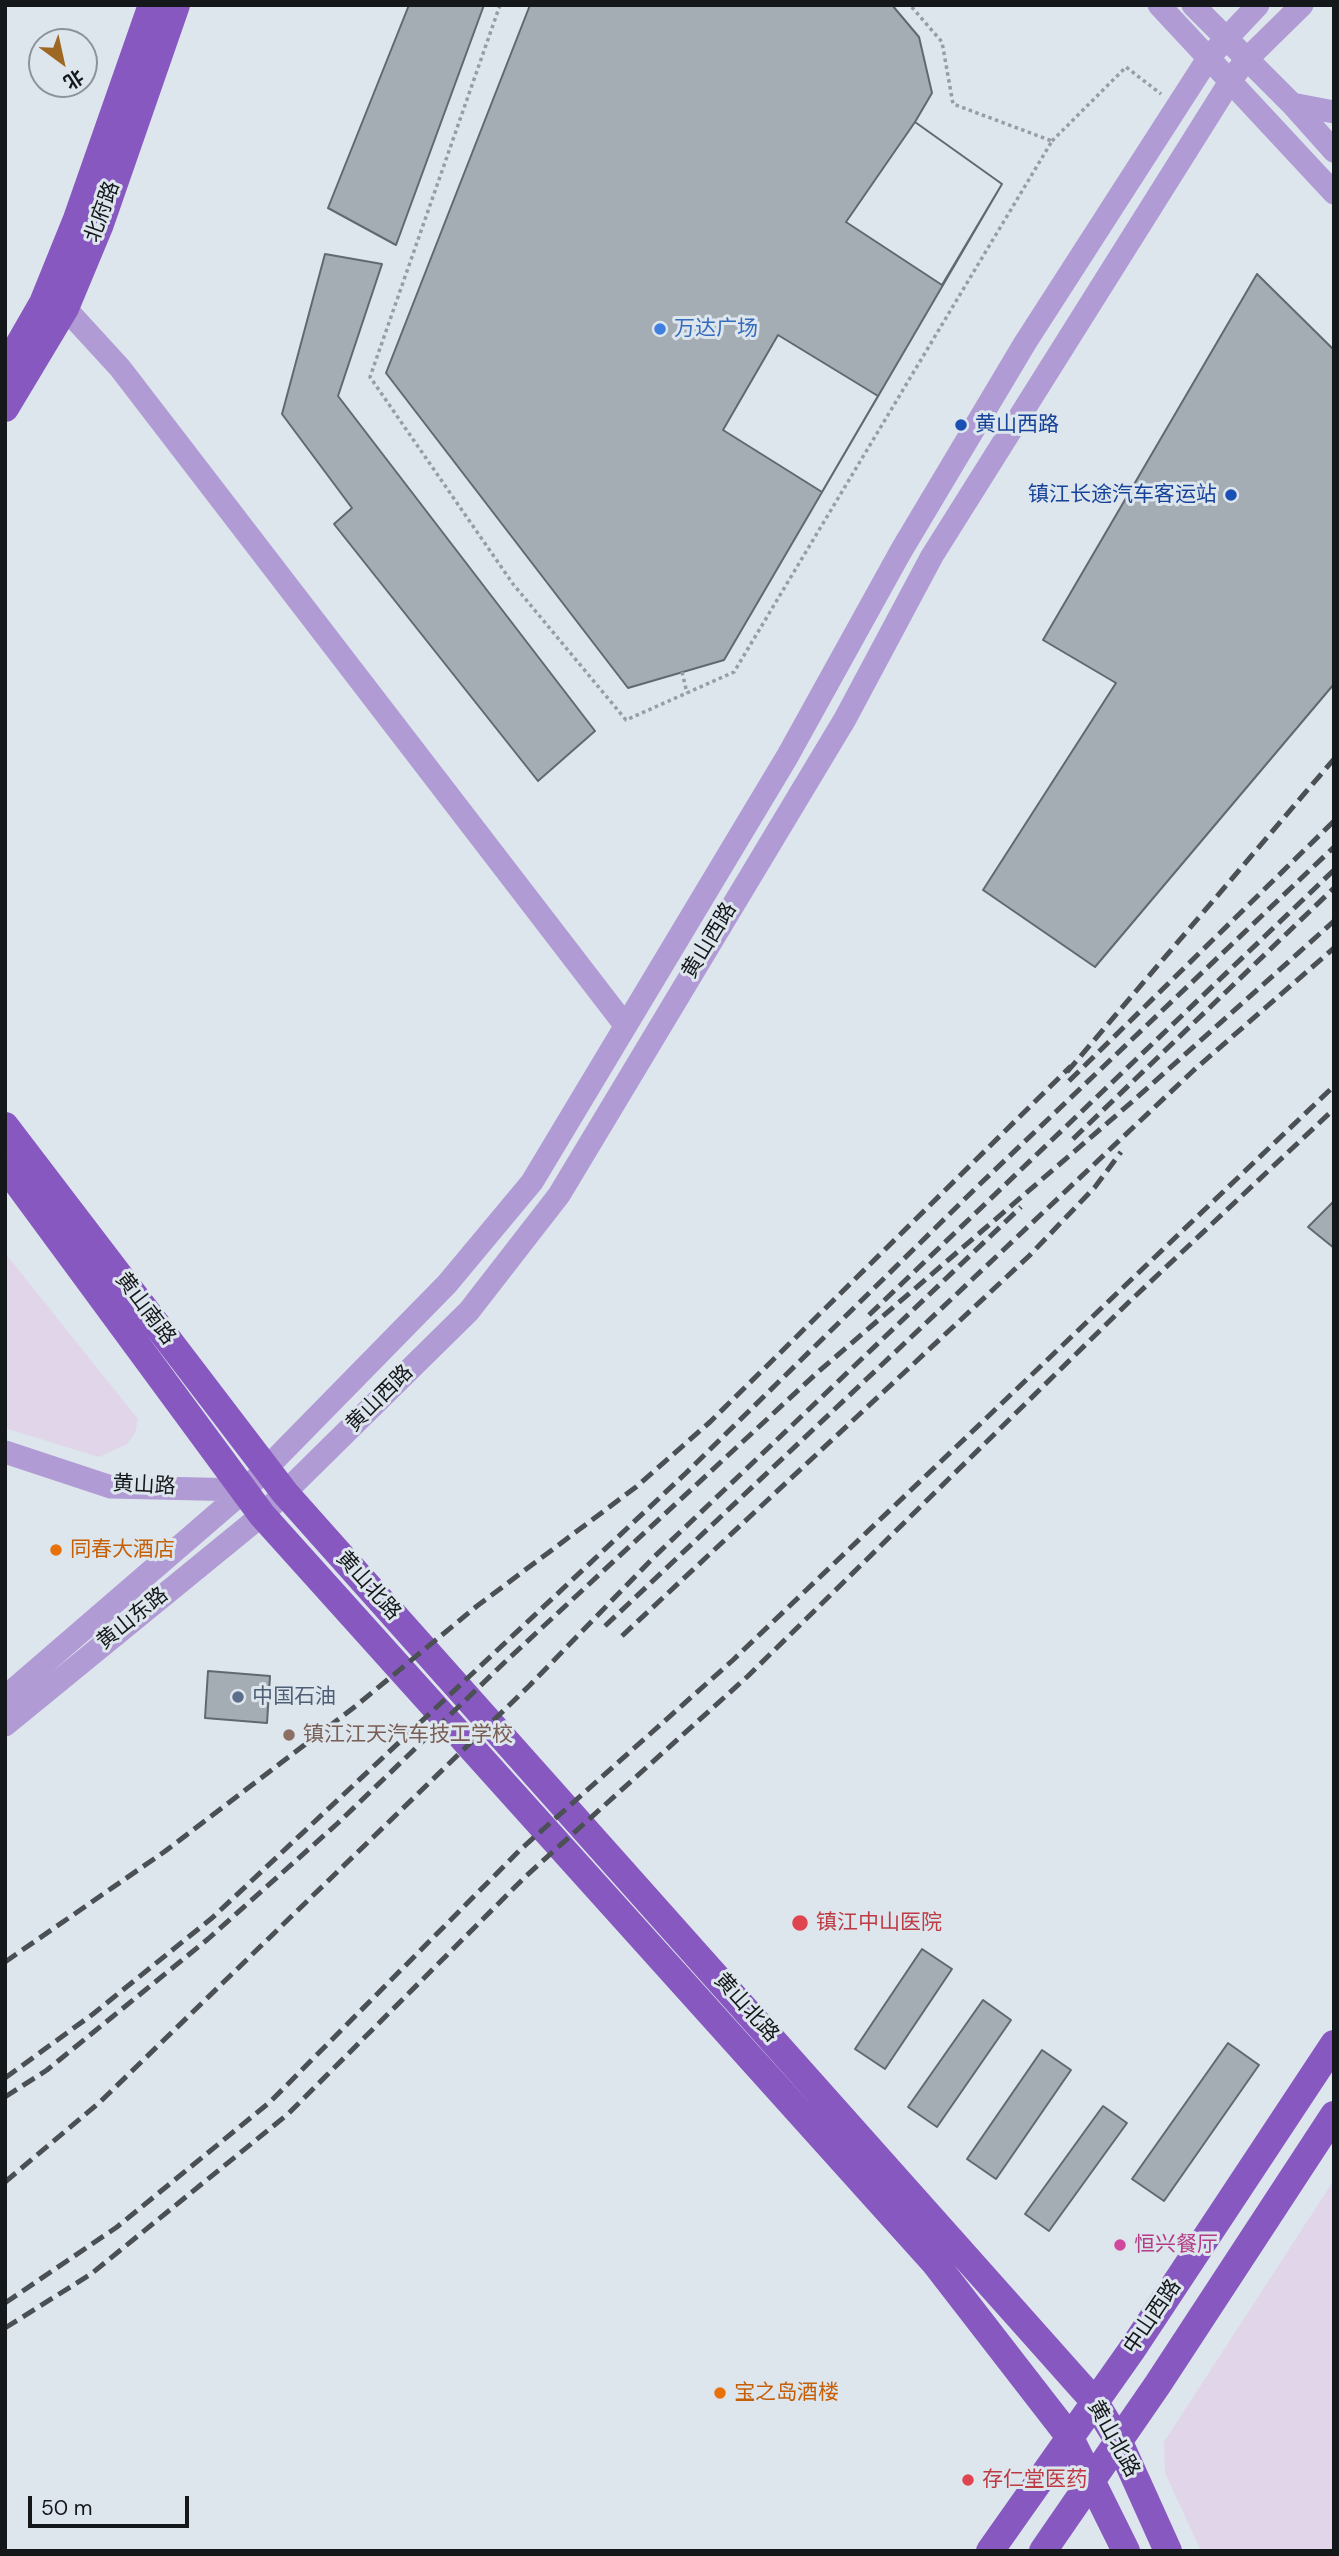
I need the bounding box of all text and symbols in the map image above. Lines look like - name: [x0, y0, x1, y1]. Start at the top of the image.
- north arrow: [28, 28, 98, 98]
- text: 北: [59, 64, 88, 95]
- street label: 北府路: [80, 178, 126, 246]
- place label: 万达广场: [674, 316, 758, 342]
- marker: 万达广场: [652, 321, 668, 337]
- place label: 黄山西路: [975, 412, 1059, 438]
- marker: 黄山西路: [953, 417, 969, 433]
- place label: 镇江长途汽车客运站: [1028, 482, 1217, 508]
- marker: 镇江长途汽车客运站: [1223, 487, 1239, 503]
- street label: 黄山西路: [678, 899, 742, 983]
- street label: 黄山南路: [110, 1268, 180, 1350]
- street label: 黄山西路: [341, 1360, 419, 1438]
- street label: 黄山路: [112, 1472, 176, 1500]
- place label: 同春大酒店: [70, 1537, 175, 1563]
- marker: 同春大酒店: [48, 1542, 64, 1558]
- street label: 黄山北路: [331, 1546, 405, 1626]
- street label: 黄山东路: [92, 1583, 174, 1655]
- place label: 中国石油: [252, 1684, 336, 1710]
- marker: 中国石油: [230, 1689, 246, 1705]
- place label: 镇江江天汽车技工学校: [303, 1722, 513, 1748]
- marker: 镇江江天汽车技工学校: [281, 1727, 297, 1743]
- place label: 镇江中山医院: [816, 1910, 942, 1936]
- marker: 镇江中山医院: [790, 1913, 810, 1933]
- street label: 黄山北路: [709, 1968, 783, 2048]
- place label: 恒兴餐厅: [1134, 2232, 1218, 2258]
- marker: 恒兴餐厅: [1112, 2237, 1128, 2253]
- street label: 中山西路: [1119, 2275, 1187, 2359]
- place label: 宝之岛酒楼: [734, 2380, 839, 2406]
- marker: 宝之岛酒楼: [712, 2385, 728, 2401]
- street label: 黄山北路: [1082, 2396, 1144, 2482]
- place label: 存仁堂医药: [982, 2467, 1087, 2493]
- marker: 存仁堂医药: [960, 2472, 976, 2488]
- scale bar: [32, 2482, 192, 2526]
- text: 50 m: [41, 2494, 92, 2522]

